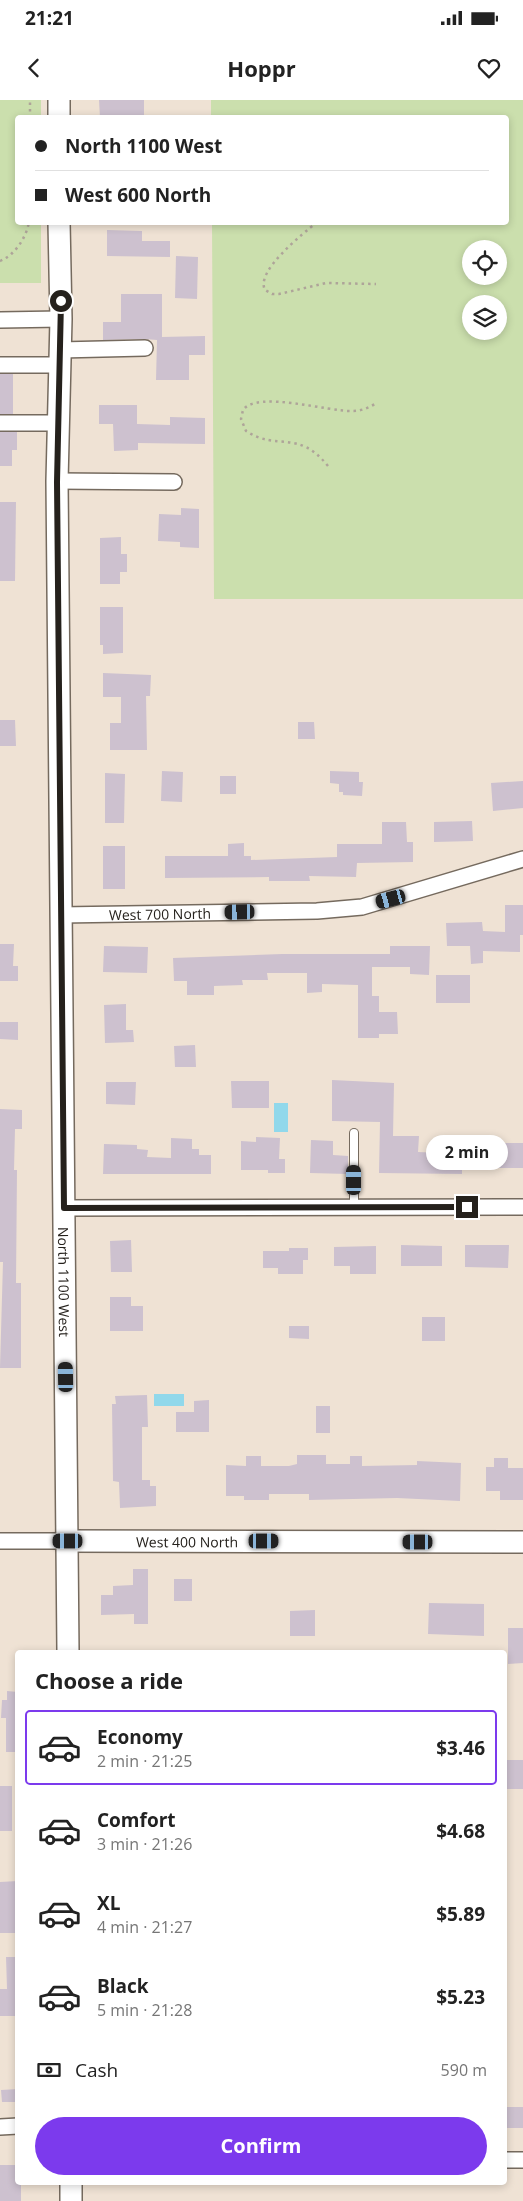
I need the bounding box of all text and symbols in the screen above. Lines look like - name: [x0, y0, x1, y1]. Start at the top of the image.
- text: 21:21: [25, 5, 74, 31]
- text: Hoppr: [227, 53, 296, 83]
- icon: back: [20, 54, 48, 82]
- icon: heart: [475, 54, 503, 82]
- text: North 1100 West: [65, 133, 222, 159]
- text: West 600 North: [65, 182, 211, 208]
- map controls: [462, 240, 507, 340]
- button: locate: [462, 240, 507, 285]
- route start: [50, 290, 72, 312]
- button: layers: [462, 295, 507, 340]
- car: [374, 888, 407, 910]
- street label: West 700 North: [109, 903, 211, 924]
- car: [224, 904, 255, 920]
- callout: 2 min: [426, 1134, 508, 1170]
- text: 2 min: [445, 1141, 489, 1163]
- car: [346, 1165, 361, 1195]
- route end: [456, 1196, 478, 1218]
- street label: North 1100 West: [55, 1227, 75, 1337]
- car: [58, 1362, 73, 1392]
- street label: West 400 North: [136, 1532, 238, 1551]
- car: [53, 1534, 83, 1549]
- car: [249, 1534, 279, 1549]
- car: [403, 1535, 433, 1550]
- text: Choose a ride: [35, 1665, 183, 1695]
- text: Economy: [97, 1724, 183, 1750]
- icon: car: [37, 1725, 82, 1770]
- text: $3.46: [436, 1735, 485, 1761]
- text: 2 min · 21:25: [97, 1750, 192, 1772]
- text: Comfort: [97, 1807, 176, 1833]
- icon: car: [37, 1808, 82, 1853]
- text: $4.68: [436, 1818, 485, 1844]
- text: 3 min · 21:26: [97, 1833, 192, 1855]
- text: XL: [97, 1890, 120, 1916]
- icon: car: [37, 1891, 82, 1936]
- text: $5.89: [436, 1901, 485, 1927]
- text: 4 min · 21:27: [97, 1916, 192, 1938]
- text: Black: [97, 1973, 149, 1999]
- icon: car: [37, 1974, 82, 2019]
- text: $5.23: [436, 1984, 485, 2010]
- text: 5 min · 21:28: [97, 1999, 192, 2021]
- icon: cash: [35, 2056, 63, 2084]
- text: Cash: [75, 2057, 118, 2083]
- text: 590 m: [441, 2059, 487, 2081]
- button: Confirm: [35, 2117, 487, 2175]

